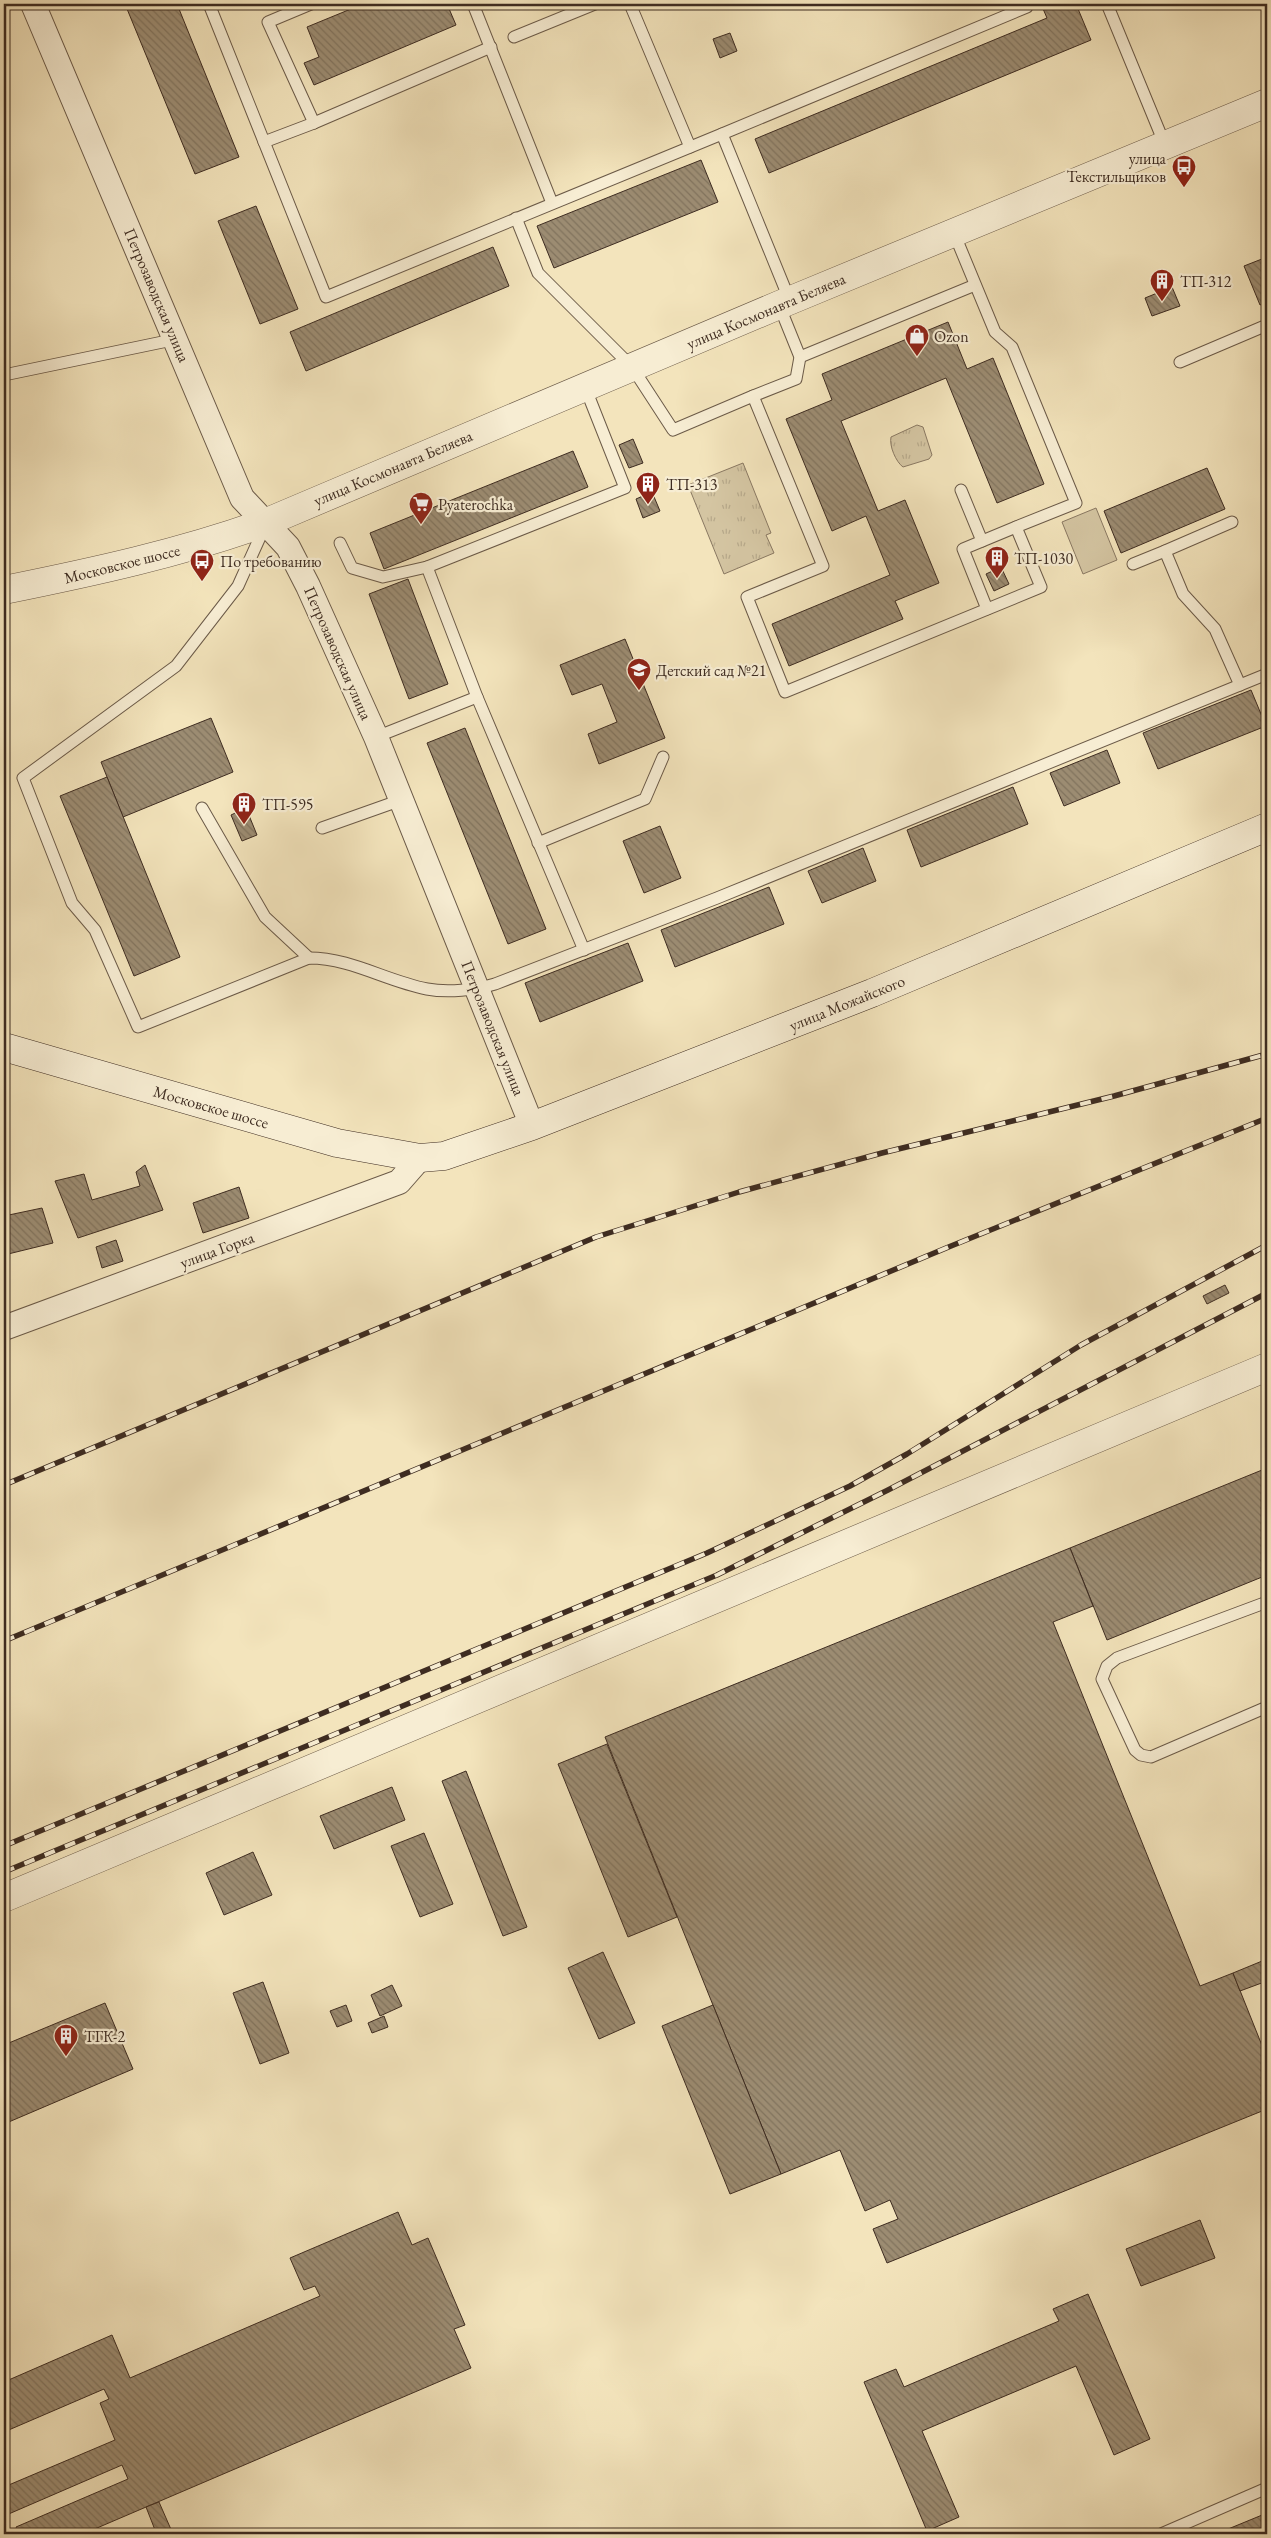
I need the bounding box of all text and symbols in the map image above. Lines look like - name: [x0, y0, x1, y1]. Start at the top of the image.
- place label: улица Текстильщиков: [1066, 148, 1167, 187]
- bus stop icon: улица Текстильщиков: [1171, 154, 1197, 188]
- street label: Петрозаводская улица: [119, 225, 195, 366]
- street label: улица Космонавта Беляева: [683, 268, 849, 354]
- building icon: ТП-312: [1149, 268, 1175, 302]
- place label: ТП-312: [1180, 271, 1232, 292]
- shop icon: Ozon: [904, 323, 930, 357]
- place label: Ozon: [934, 326, 969, 347]
- street label: улица Космонавта Беляева: [310, 425, 476, 511]
- building icon: ТП-313: [635, 471, 661, 505]
- place label: ТП-313: [666, 474, 718, 495]
- supermarket icon: Pyaterochka: [408, 491, 434, 525]
- place label: Pyaterochka: [438, 494, 514, 515]
- street label: Московское шоссе: [62, 539, 182, 589]
- building icon: ТП-1030: [984, 545, 1010, 579]
- bus stop icon: По требованию: [189, 548, 215, 582]
- place label: ТП-1030: [1014, 548, 1073, 569]
- place label: По требованию: [220, 551, 321, 572]
- street label: Петрозаводская улица: [299, 583, 377, 724]
- school or university icon: Детский сад №21: [626, 657, 652, 691]
- place label: Детский сад №21: [656, 660, 766, 681]
- building icon: ТП-595: [231, 791, 257, 825]
- place label: ТП-595: [262, 794, 313, 815]
- street label: Петрозаводская улица: [456, 957, 530, 1099]
- street label: улица Можайского: [786, 970, 908, 1036]
- street label: Московское шоссе: [151, 1081, 271, 1133]
- street label: улица Горка: [177, 1227, 258, 1273]
- building icon: ТГК-2: [53, 2023, 79, 2057]
- place label: ТГК-2: [84, 2026, 125, 2047]

